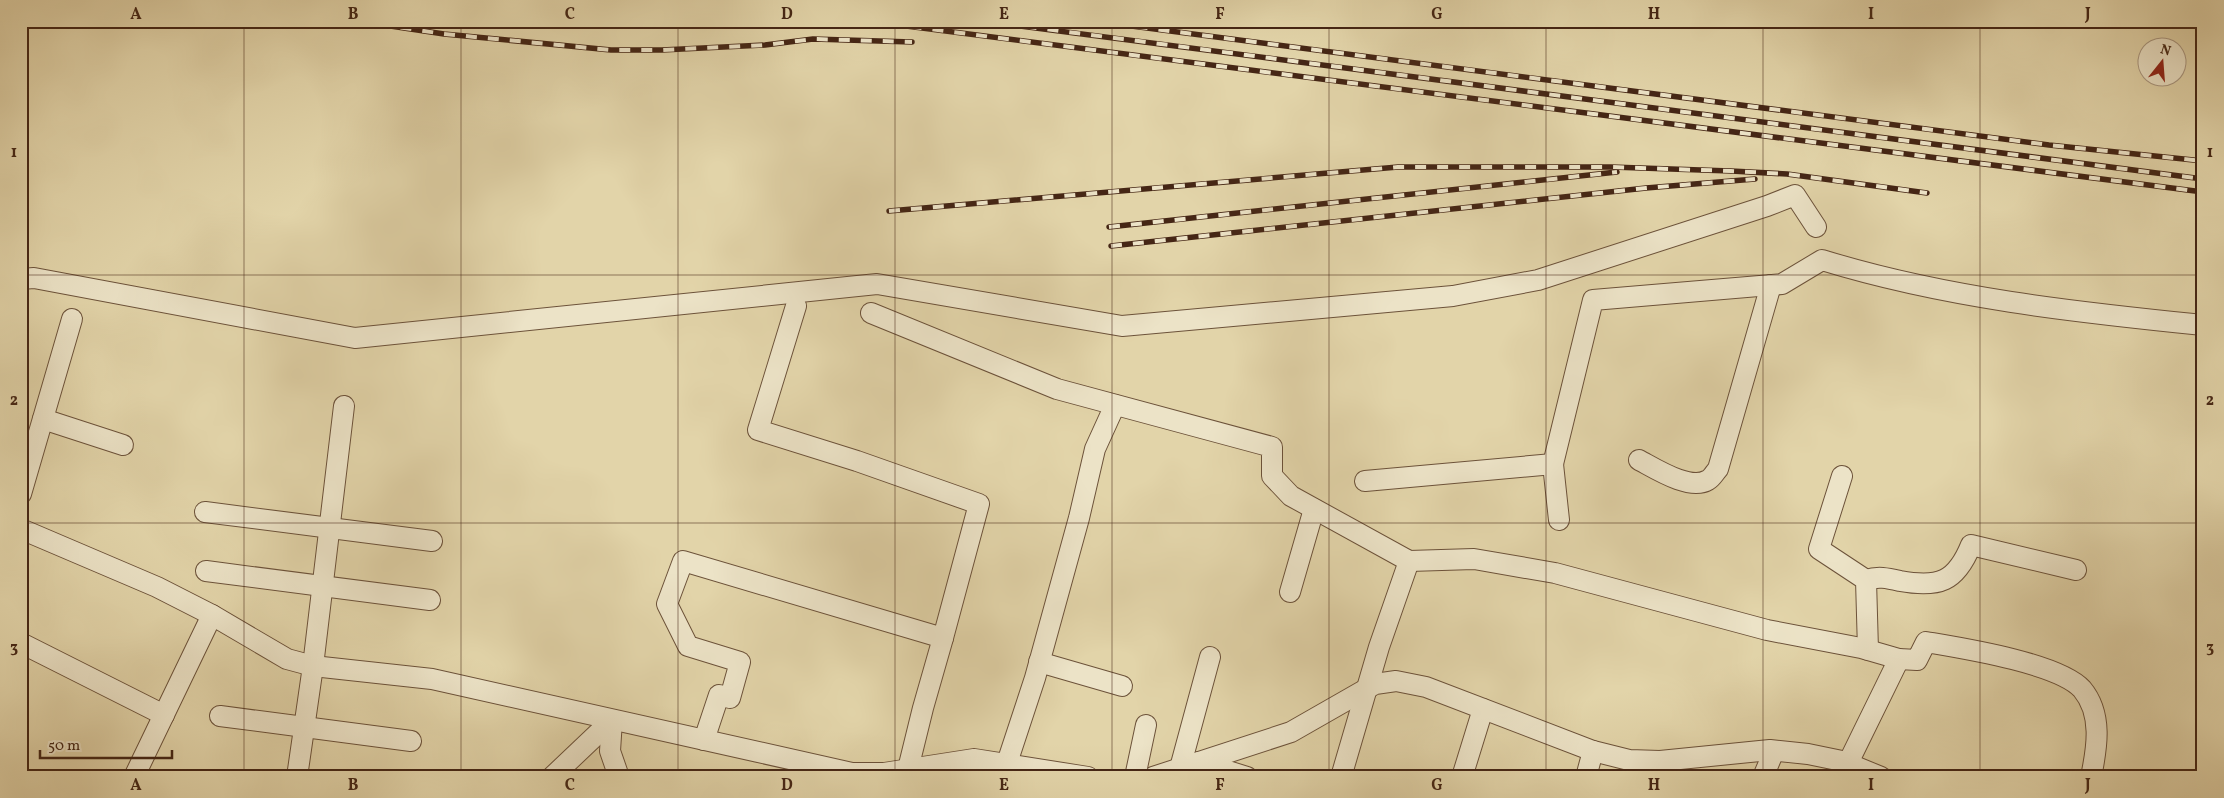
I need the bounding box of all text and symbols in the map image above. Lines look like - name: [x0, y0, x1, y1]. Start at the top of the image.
- text: A: [130, 4, 142, 26]
- text: B: [348, 4, 359, 26]
- text: C: [565, 4, 575, 26]
- text: D: [781, 4, 793, 26]
- text: E: [999, 4, 1009, 26]
- text: F: [1215, 4, 1225, 26]
- text: G: [1431, 4, 1443, 26]
- text: H: [1648, 4, 1660, 26]
- text: I: [1868, 4, 1874, 26]
- text: J: [2084, 4, 2091, 26]
- north arrow: [2136, 38, 2186, 88]
- text: N: [2158, 40, 2173, 62]
- text: 1: [11, 142, 17, 164]
- text: 1: [2207, 142, 2213, 164]
- text: 2: [10, 390, 18, 412]
- text: 2: [2206, 390, 2214, 412]
- text: 3: [10, 637, 18, 659]
- text: 3: [2206, 637, 2214, 659]
- scale bar: [40, 728, 172, 760]
- text: 50 m: [48, 736, 80, 757]
- text: A: [130, 775, 142, 797]
- text: B: [348, 775, 359, 797]
- text: C: [565, 775, 575, 797]
- text: D: [781, 775, 793, 797]
- text: E: [999, 775, 1009, 797]
- text: F: [1215, 775, 1225, 797]
- text: G: [1431, 775, 1443, 797]
- text: H: [1648, 775, 1660, 797]
- text: I: [1868, 775, 1874, 797]
- text: J: [2084, 775, 2091, 797]

